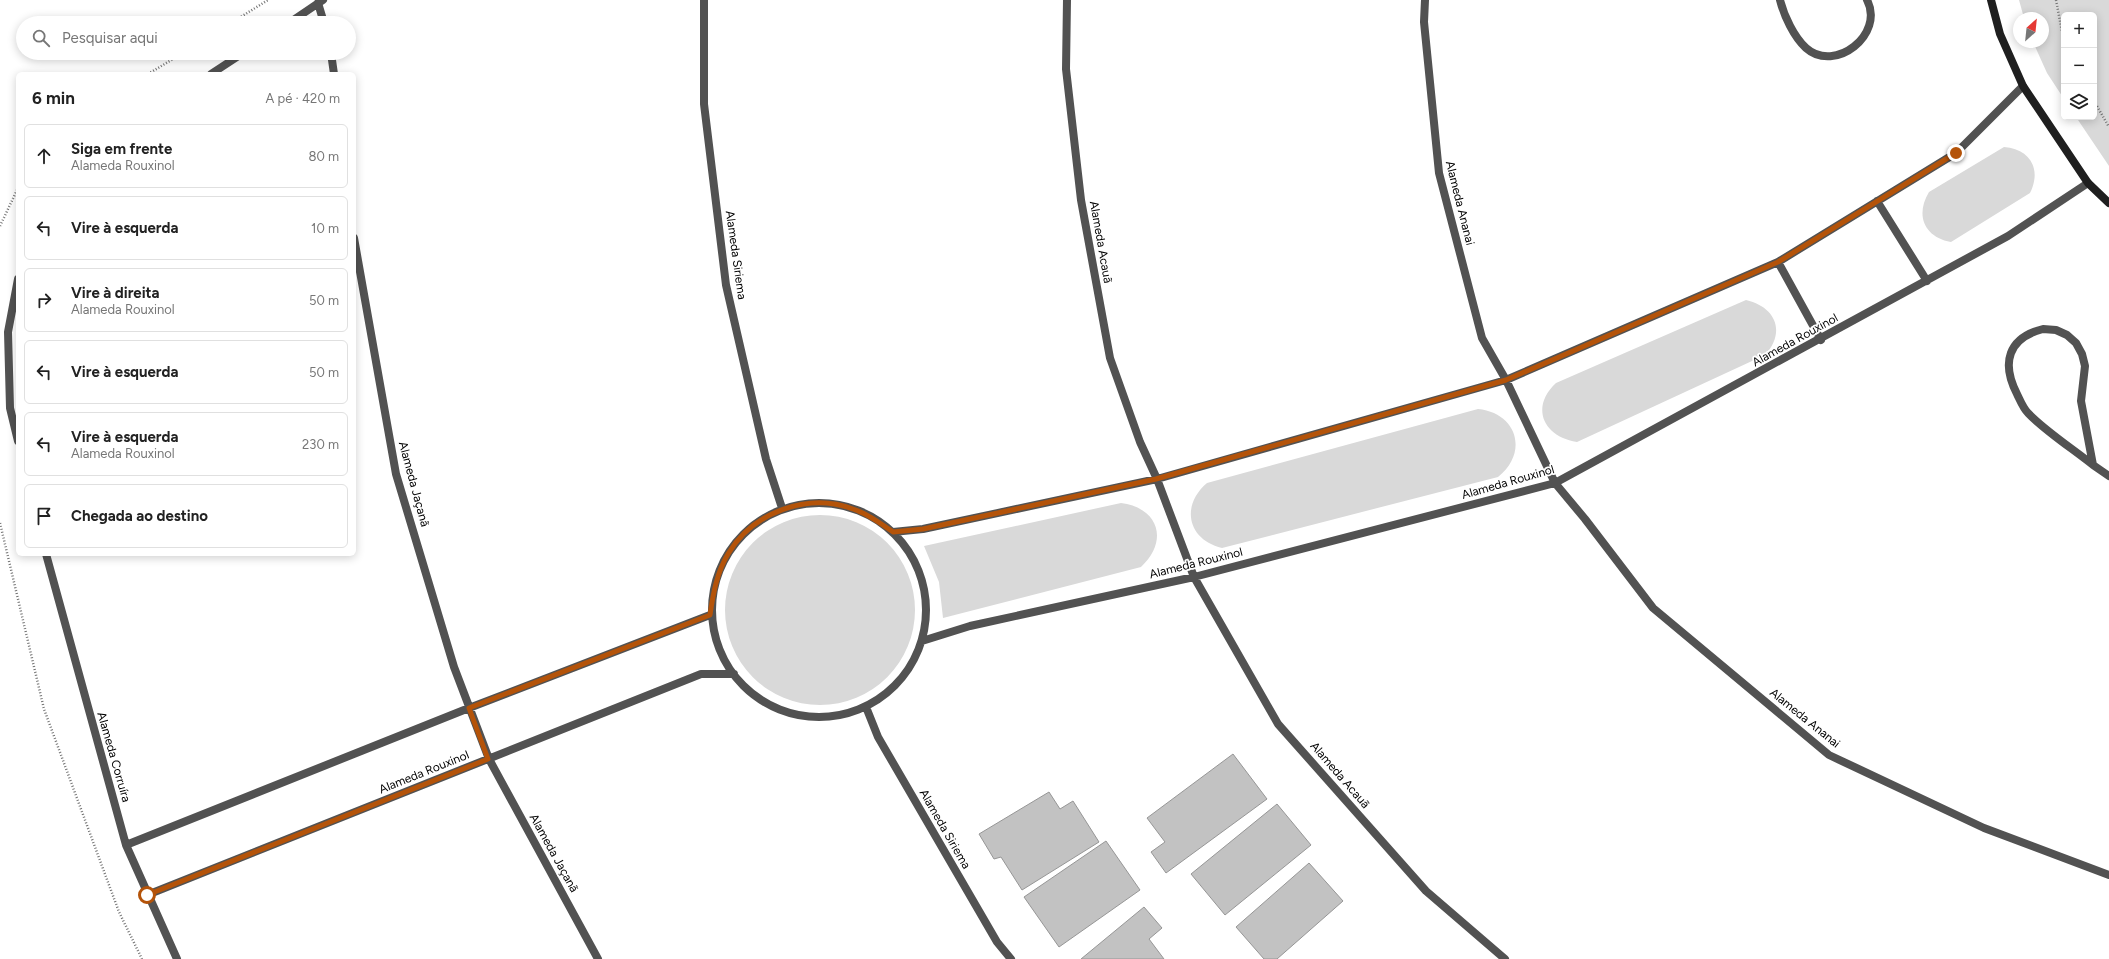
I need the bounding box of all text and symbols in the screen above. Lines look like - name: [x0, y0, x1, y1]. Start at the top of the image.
- north arrow: [2013, 12, 2049, 48]
- map controls: [2061, 12, 2097, 120]
- button: +: [2061, 12, 2097, 48]
- search box: [16, 16, 356, 60]
- icon: search: [30, 27, 52, 49]
- text: Pesquisar aqui: [62, 29, 158, 47]
- button: −: [2061, 48, 2097, 84]
- button: layers: [2061, 84, 2097, 120]
- text: 6 min: [32, 88, 75, 108]
- text: A pé · 420 m: [266, 91, 340, 106]
- text: Siga em frente: [71, 140, 172, 158]
- route end: [1947, 144, 1965, 162]
- icon: ahead: [33, 145, 55, 167]
- text: 80 m: [308, 149, 339, 164]
- text: Alameda Rouxinol: [71, 158, 175, 173]
- street label: Alameda Ananai: [1443, 159, 1477, 247]
- street label: Alameda Acauã: [1087, 200, 1115, 284]
- street label: Alameda Siriema: [723, 210, 749, 300]
- icon: left: [33, 217, 55, 239]
- text: Vire à esquerda: [71, 219, 178, 237]
- text: 10 m: [311, 221, 339, 236]
- text: Vire à direita: [71, 284, 160, 302]
- icon: right: [33, 289, 55, 311]
- text: 50 m: [309, 293, 339, 308]
- text: Alameda Rouxinol: [71, 302, 175, 317]
- street label: Alameda Rouxinol: [1750, 311, 1840, 369]
- icon: left: [33, 361, 55, 383]
- text: Vire à esquerda: [71, 363, 178, 381]
- text: 50 m: [309, 365, 339, 380]
- text: Vire à esquerda: [71, 428, 178, 446]
- icon: left: [33, 433, 55, 455]
- text: 230 m: [302, 437, 339, 452]
- street label: Alameda Jaçanã: [396, 440, 432, 528]
- text: Alameda Rouxinol: [71, 446, 175, 461]
- street label: Alameda Rouxinol: [1460, 462, 1556, 502]
- icon: arrive: [33, 505, 55, 527]
- text: Chegada ao destino: [71, 507, 208, 525]
- street label: Alameda Rouxinol: [1148, 545, 1244, 581]
- street label: Alameda Ananai: [1767, 685, 1843, 751]
- street label: Alameda Corruíra: [94, 710, 134, 804]
- street label: Alameda Acauã: [1307, 739, 1373, 811]
- street label: Alameda Rouxinol: [377, 748, 471, 796]
- street label: Alameda Siriema: [917, 787, 973, 871]
- street label: Alameda Jaçanã: [527, 811, 581, 895]
- route start: [138, 886, 156, 904]

